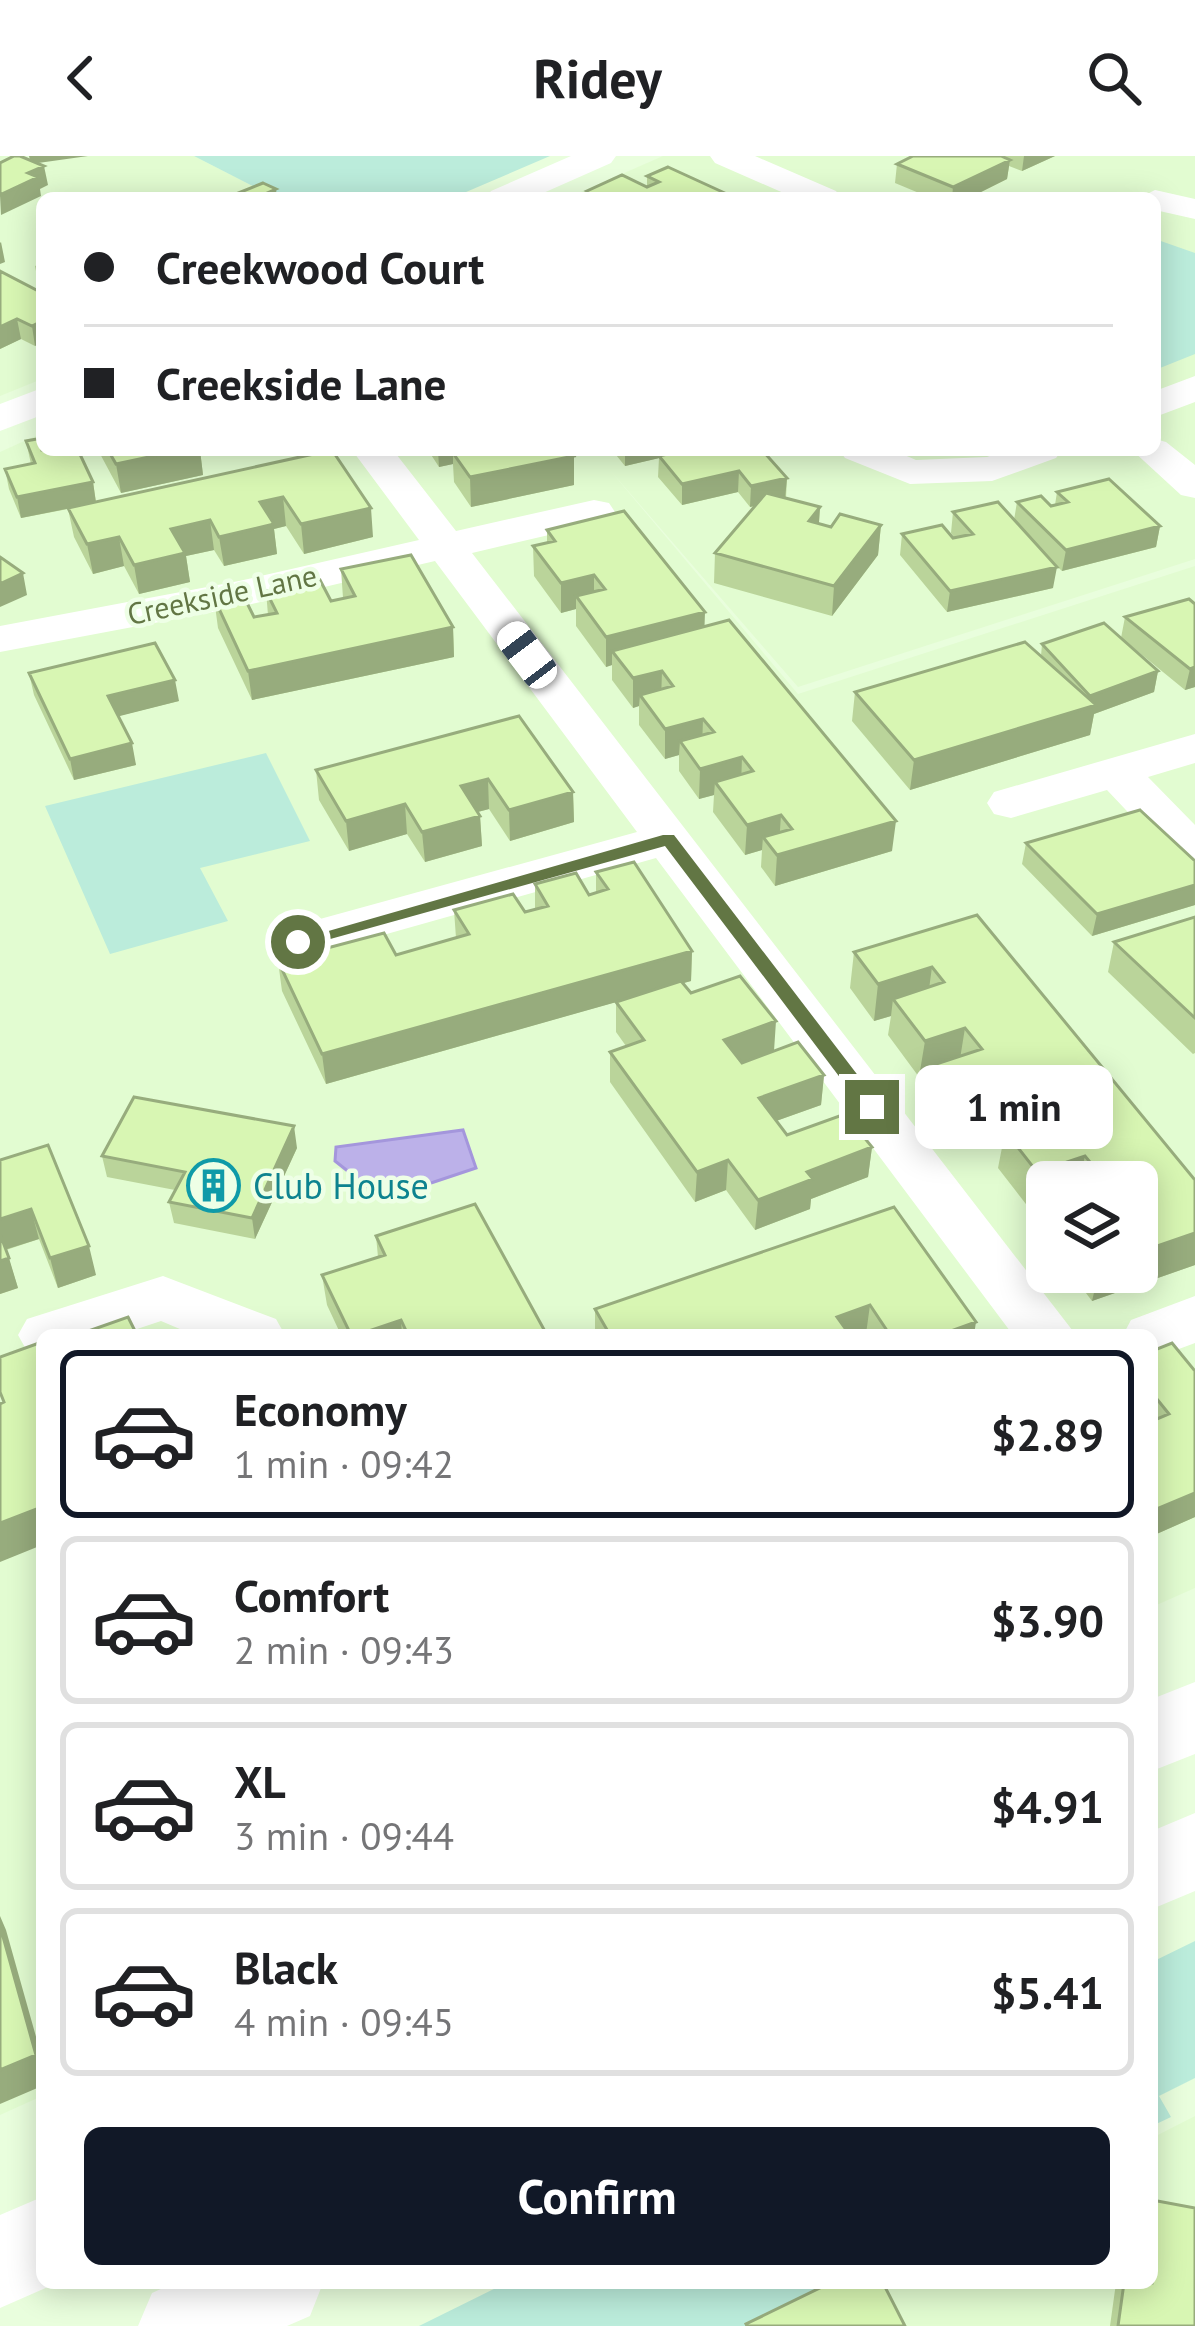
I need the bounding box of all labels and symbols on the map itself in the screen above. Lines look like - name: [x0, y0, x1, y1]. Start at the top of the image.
- street label: Creekside Lane: [124, 555, 320, 633]
- car: [491, 615, 563, 695]
- route start: [271, 915, 325, 969]
- callout: 1 min: [914, 1065, 1112, 1149]
- route end: [845, 1080, 899, 1134]
- building icon: Club House: [186, 1157, 242, 1213]
- place label: Club House: [253, 1162, 429, 1209]

